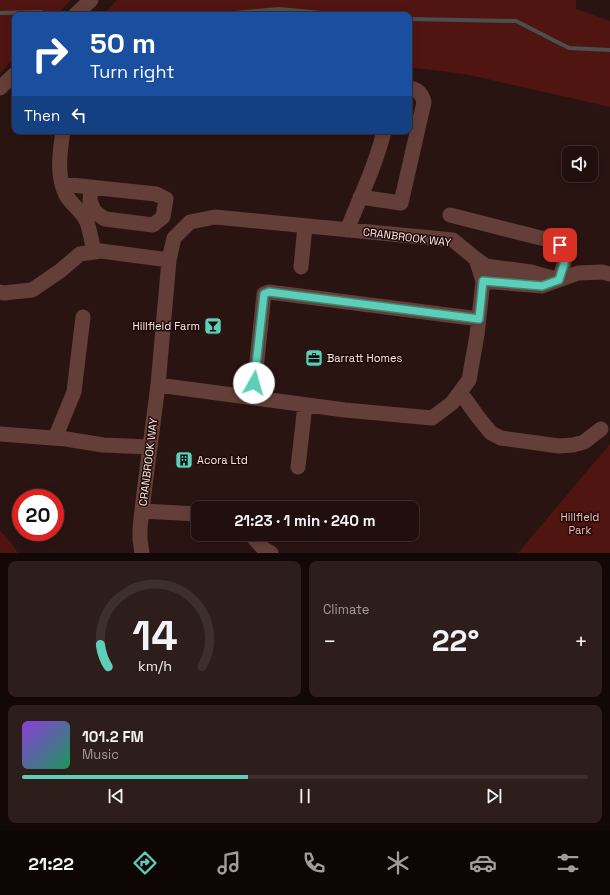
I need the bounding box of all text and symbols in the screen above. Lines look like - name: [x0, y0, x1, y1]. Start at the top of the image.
- text: 50 m: [90, 25, 156, 61]
- icon: right: [24, 28, 76, 80]
- text: Turn right: [90, 60, 174, 83]
- icon: left: [68, 104, 90, 126]
- text: Then: [24, 106, 60, 125]
- map controls: [562, 146, 598, 182]
- button: sound: [562, 146, 598, 182]
- street label: CRANBROOK WAY: [362, 225, 452, 249]
- pin: [543, 228, 577, 262]
- icon: arrive: [549, 234, 571, 256]
- bar icon: Hillfield Farm: [203, 316, 223, 336]
- place label: Hillfield Farm: [132, 319, 200, 333]
- office icon: Barratt Homes: [304, 348, 324, 368]
- place label: Barratt Homes: [327, 351, 402, 365]
- position arrow: [233, 362, 275, 404]
- street label: CRANBROOK WAY: [136, 417, 160, 507]
- building icon: Acora Ltd: [174, 450, 194, 470]
- place label: Acora Ltd: [197, 453, 248, 467]
- speed limit sign: 20: [12, 489, 64, 541]
- park label: Hillfield Park: [561, 510, 599, 537]
- text: 21:23 · 1 min · 240 m: [234, 511, 376, 530]
- text: Climate: [323, 601, 369, 618]
- text: 14: [132, 609, 177, 662]
- text: 22°: [432, 621, 479, 660]
- text: −: [323, 627, 337, 655]
- text: +: [574, 627, 588, 655]
- text: km/h: [137, 657, 172, 675]
- text: 101.2 FM: [82, 727, 144, 746]
- text: Music: [82, 746, 119, 763]
- icon: previous: [105, 785, 127, 807]
- icon: pause: [294, 785, 316, 807]
- icon: next: [483, 785, 505, 807]
- icon: directions: [131, 849, 159, 877]
- icon: music: [215, 849, 243, 877]
- icon: phone: [300, 849, 328, 877]
- icon: climate: [384, 849, 412, 877]
- icon: car: [469, 849, 497, 877]
- icon: filters: [554, 849, 582, 877]
- text: 21:22: [28, 852, 74, 875]

